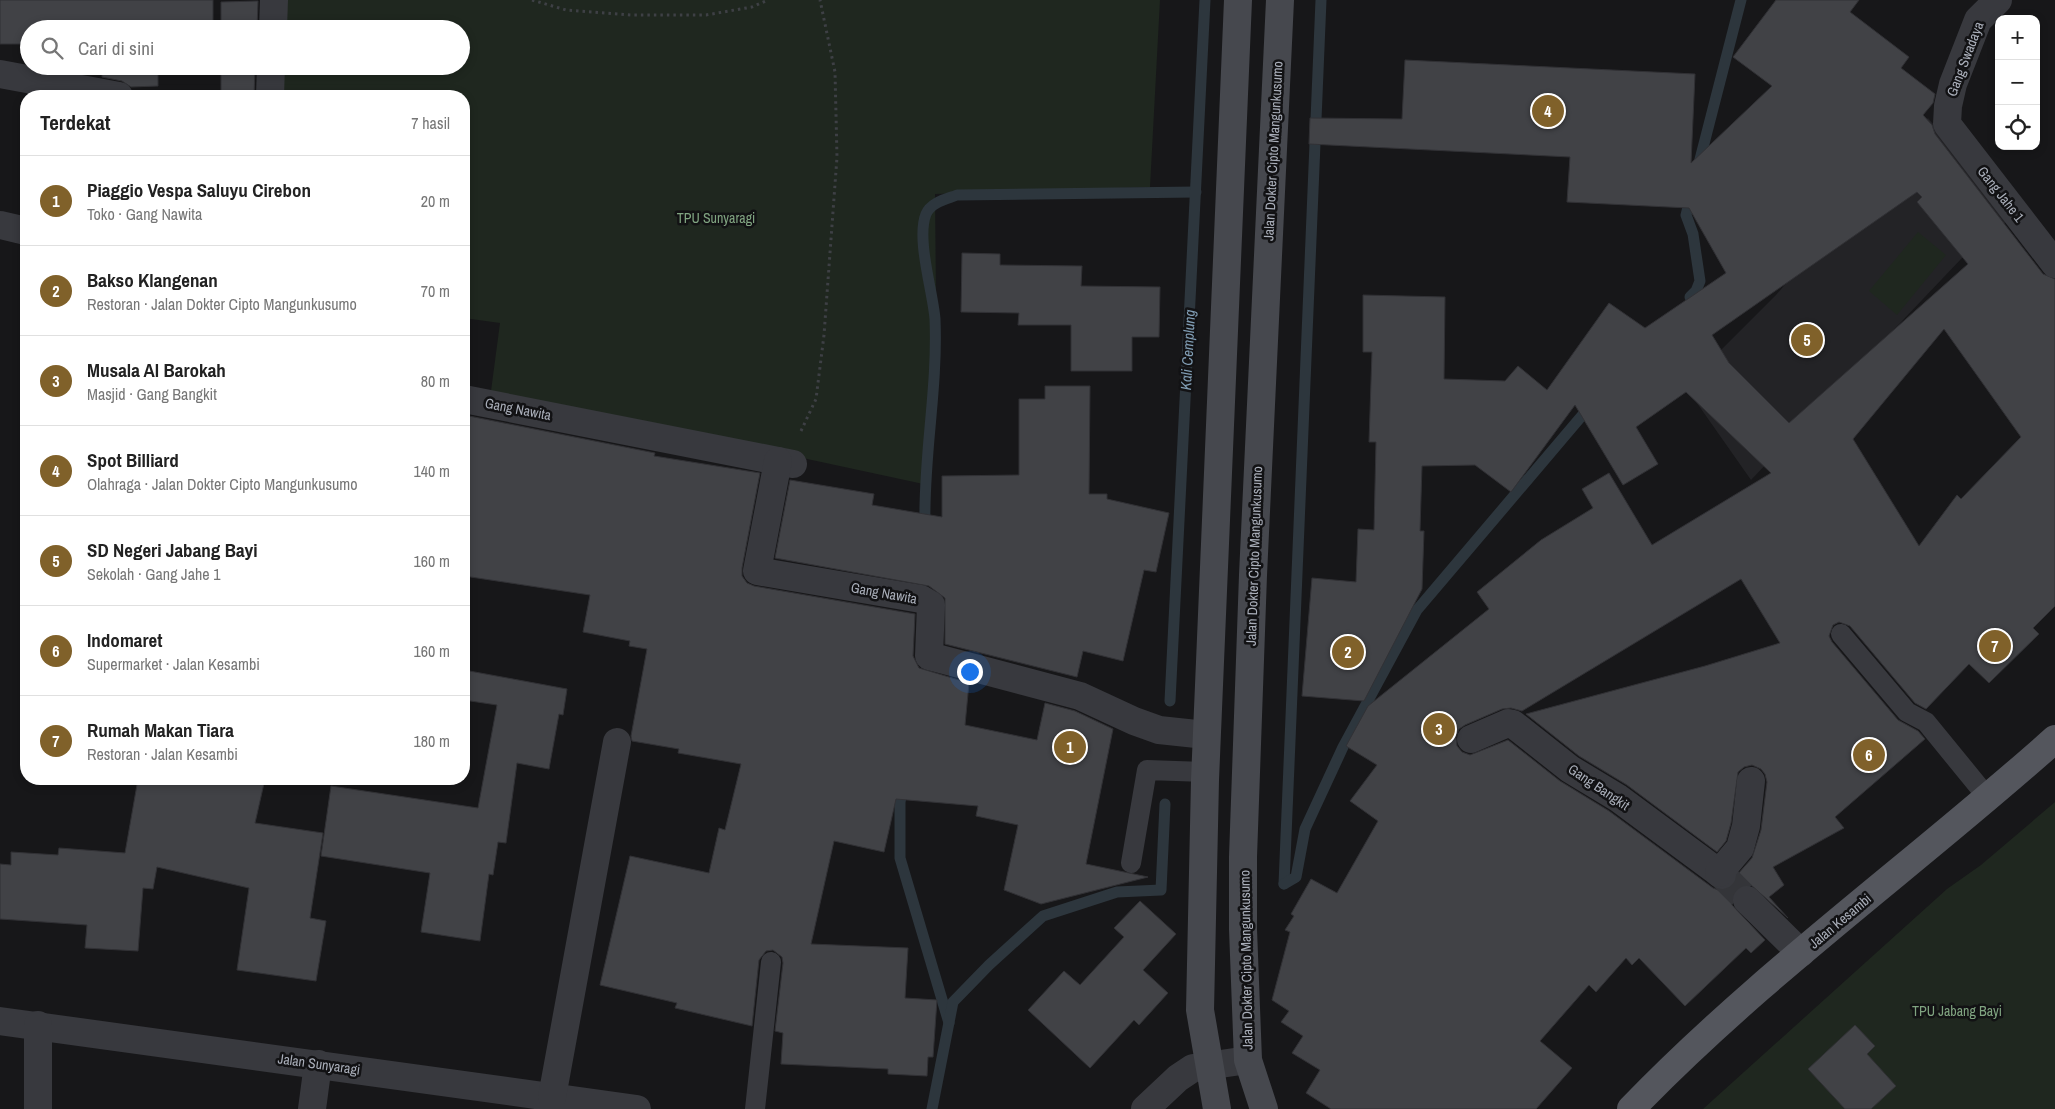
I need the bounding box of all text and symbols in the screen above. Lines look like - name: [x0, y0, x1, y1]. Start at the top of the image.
- map controls: [1995, 15, 2040, 150]
- button: +: [1995, 15, 2040, 60]
- street label: Gang Swadaya: [1943, 19, 1988, 99]
- search box: [20, 20, 470, 75]
- icon: search: [38, 34, 66, 62]
- text: Cari di sini: [78, 35, 154, 61]
- button: −: [1995, 60, 2040, 105]
- street label: Jalan Dokter Cipto Mangunkusumo: [1259, 61, 1287, 241]
- pin: 4: [1532, 92, 1564, 130]
- button: locate: [1995, 105, 2040, 150]
- text: Terdekat: [40, 108, 111, 137]
- text: 7 hasil: [411, 112, 450, 134]
- street label: Gang Jahe 1: [1974, 163, 2029, 226]
- text: Piaggio Vespa Saluyu Cirebon: [87, 177, 311, 203]
- text: 1: [52, 190, 60, 212]
- text: 20 m: [421, 190, 450, 212]
- text: Toko · Gang Nawita: [87, 203, 202, 225]
- park label: TPU Sunyaragi: [677, 209, 755, 227]
- text: Bakso Klangenan: [87, 267, 218, 293]
- text: 2: [52, 280, 60, 302]
- text: 70 m: [421, 280, 450, 302]
- text: Restoran · Jalan Dokter Cipto Mangunkusumo: [87, 293, 357, 315]
- water label: Kali Cemplung: [1175, 309, 1200, 391]
- pin: 5: [1791, 321, 1823, 359]
- text: Musala Al Barokah: [87, 357, 226, 383]
- text: 3: [52, 370, 60, 392]
- text: 80 m: [421, 370, 450, 392]
- text: Masjid · Gang Bangkit: [87, 383, 217, 405]
- street label: Gang Nawita: [483, 394, 553, 424]
- text: Spot Billiard: [87, 447, 179, 473]
- text: 4: [52, 460, 60, 482]
- text: 140 m: [414, 460, 450, 482]
- street label: Jalan Dokter Cipto Mangunkusumo: [1242, 466, 1266, 646]
- text: Olahraga · Jalan Dokter Cipto Mangunkusumo: [87, 473, 358, 495]
- text: SD Negeri Jabang Bayi: [87, 537, 258, 563]
- text: 5: [52, 550, 60, 572]
- text: 160 m: [414, 550, 450, 572]
- text: Sekolah · Gang Jahe 1: [87, 563, 221, 585]
- street label: Gang Nawita: [849, 578, 919, 608]
- text: Indomaret: [87, 627, 162, 653]
- pin: 7: [1979, 627, 2011, 665]
- pin: 2: [1332, 633, 1364, 671]
- text: 6: [52, 640, 60, 662]
- text: 160 m: [414, 640, 450, 662]
- text: Supermarket · Jalan Kesambi: [87, 653, 260, 675]
- your location: [957, 659, 983, 685]
- pin: 3: [1423, 710, 1455, 748]
- text: Rumah Makan Tiara: [87, 717, 234, 743]
- pin: 1: [1054, 728, 1086, 766]
- text: 7: [52, 730, 60, 752]
- text: 180 m: [414, 730, 450, 752]
- pin: 6: [1853, 736, 1885, 774]
- text: Restoran · Jalan Kesambi: [87, 743, 238, 765]
- street label: Gang Bangkit: [1565, 760, 1633, 814]
- street label: Jalan Dokter Cipto Mangunkusumo: [1235, 870, 1257, 1050]
- street label: Jalan Kesambi: [1805, 890, 1875, 952]
- park label: TPU Jabang Bayi: [1912, 1002, 2002, 1020]
- street label: Jalan Sunyaragi: [277, 1049, 361, 1079]

